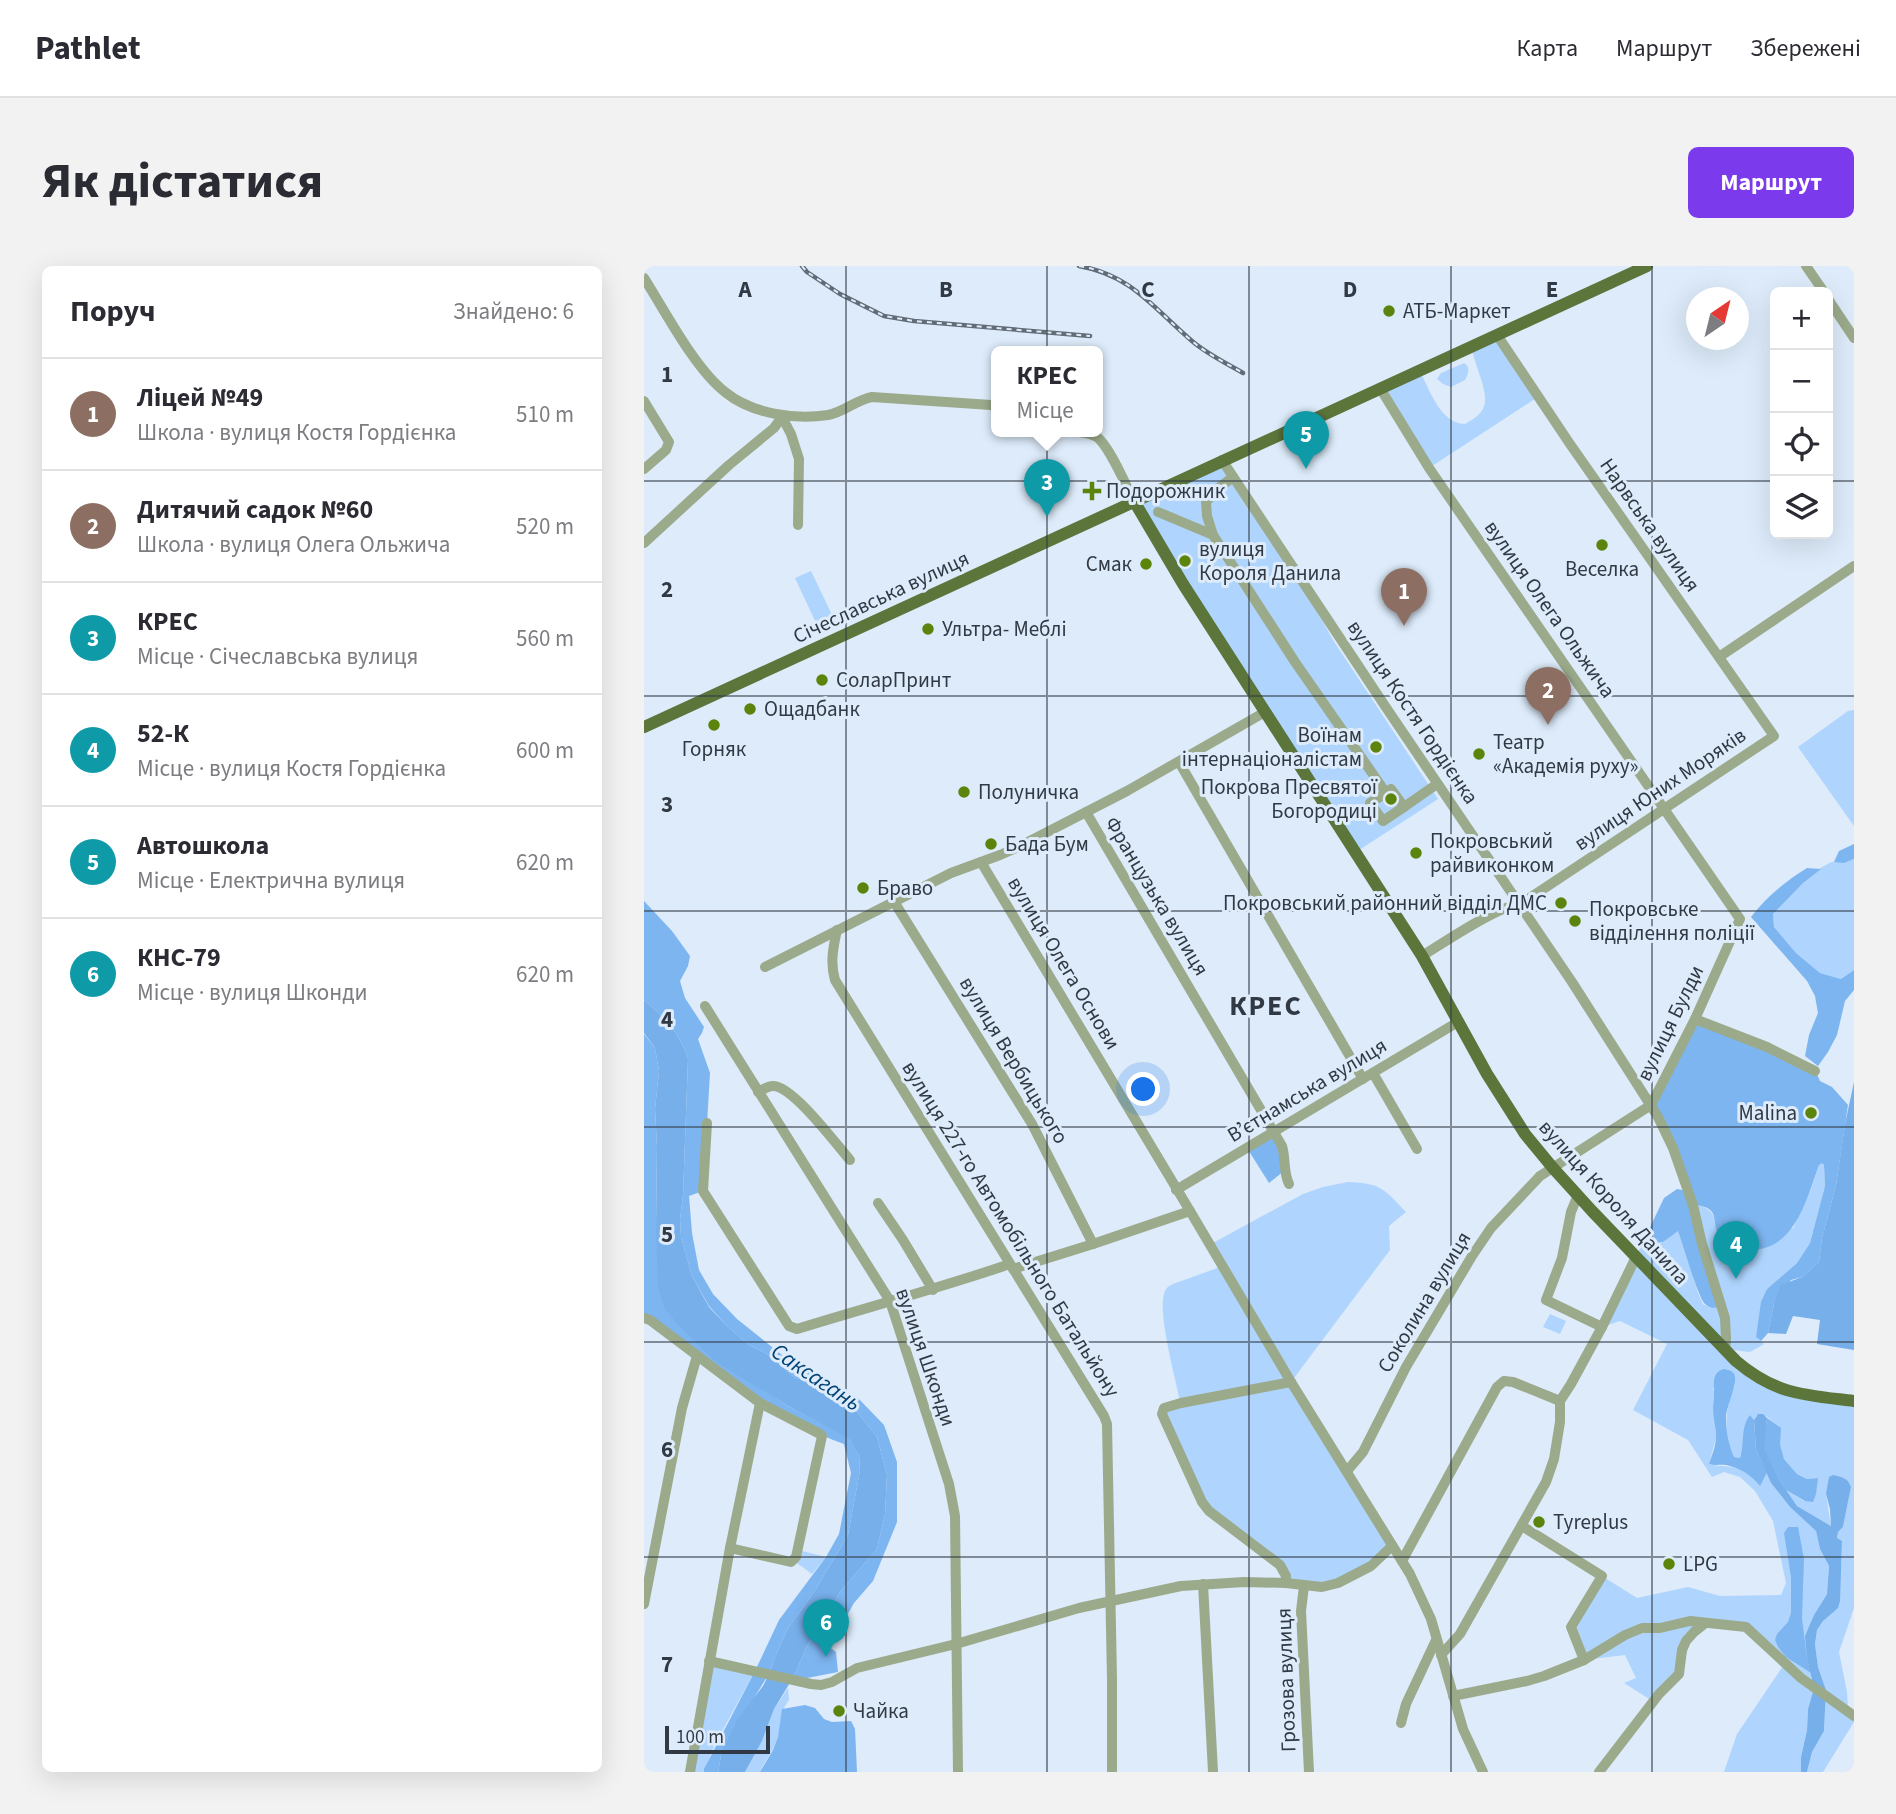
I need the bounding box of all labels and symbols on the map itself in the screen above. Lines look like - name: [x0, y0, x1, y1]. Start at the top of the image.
- text: A: [737, 273, 752, 306]
- text: B: [939, 273, 953, 306]
- text: C: [1141, 273, 1155, 306]
- text: D: [1343, 273, 1357, 306]
- text: E: [1546, 273, 1558, 306]
- north arrow: [1686, 287, 1749, 350]
- place label: АТБ-Маркет: [1403, 296, 1511, 326]
- marker: АТБ-Маркет: [1381, 303, 1397, 319]
- text: 1: [661, 358, 673, 391]
- pin: 5: [1283, 411, 1329, 469]
- street label: Нарвська вулиця: [1593, 452, 1707, 598]
- pin: 3: [1024, 459, 1070, 517]
- place label: Подорожник: [1106, 476, 1226, 506]
- marker: Подорожник: [1084, 483, 1100, 499]
- street label: вулиця Олега Ольжича: [1477, 514, 1623, 704]
- place label: вулиця Короля Данила: [1199, 534, 1341, 588]
- marker: Веселка: [1594, 537, 1610, 553]
- street label: Січеславська вулиця: [788, 543, 974, 651]
- place label: Смак: [1086, 549, 1133, 579]
- marker: вулиця Короля Данила: [1177, 553, 1193, 569]
- place label: Веселка: [1565, 554, 1639, 584]
- marker: Смак: [1138, 556, 1154, 572]
- pin: 1: [1381, 568, 1427, 626]
- text: 2: [661, 573, 673, 606]
- place label: Ультра- Меблі: [942, 614, 1067, 644]
- street label: вулиця Костя Гордієнка: [1340, 614, 1486, 810]
- marker: Ультра- Меблі: [920, 621, 936, 637]
- place label: СоларПринт: [836, 665, 952, 695]
- pin: 2: [1525, 667, 1571, 725]
- marker: СоларПринт: [814, 672, 830, 688]
- place label: Ощадбанк: [764, 694, 860, 724]
- marker: Ощадбанк: [742, 701, 758, 717]
- marker: Горняк: [706, 717, 722, 733]
- place label: Воїнам інтернаціоналістам: [1182, 720, 1362, 774]
- street label: вулиця Юних Моряків: [1568, 720, 1752, 858]
- place label: Театр «Академія руху»: [1493, 727, 1638, 781]
- place label: Горняк: [682, 734, 747, 764]
- marker: Воїнам інтернаціоналістам: [1368, 739, 1384, 755]
- marker: Театр «Академія руху»: [1471, 746, 1487, 762]
- place label: Покрова Пресвятої Богородиці: [1201, 772, 1378, 826]
- place label: Полуничка: [978, 777, 1079, 807]
- marker: Полуничка: [956, 784, 972, 800]
- text: 3: [661, 788, 673, 821]
- marker: Покрова Пресвятої Богородиці: [1383, 791, 1399, 807]
- street label: Французька вулиця: [1098, 811, 1216, 981]
- place label: Покровський райвиконком: [1430, 826, 1554, 880]
- place label: Бада Бум: [1005, 829, 1089, 859]
- marker: Бада Бум: [983, 836, 999, 852]
- marker: Покровський райвиконком: [1408, 845, 1424, 861]
- street label: вулиця Олега Основи: [1000, 871, 1128, 1055]
- place label: Браво: [877, 873, 933, 903]
- marker: Браво: [855, 880, 871, 896]
- place label: Покровський районний відділ ДМС: [1223, 888, 1547, 918]
- place label: Покровське відділення поліції: [1589, 894, 1756, 948]
- marker: Покровський районний відділ ДМС: [1553, 895, 1569, 911]
- marker: Покровське відділення поліції: [1567, 913, 1583, 929]
- street label: вулиця Булди: [1629, 960, 1711, 1086]
- street label: вулиця Вербицького: [952, 971, 1076, 1149]
- district label: КРЕС: [1229, 986, 1303, 1026]
- text: 4: [661, 1003, 673, 1036]
- street label: Вʼєтнамська вулиця: [1221, 1030, 1393, 1150]
- street label: вулиця 227-го Автомобільного Батальйону: [895, 1055, 1128, 1403]
- your location: [1126, 1072, 1160, 1106]
- place label: Malina: [1739, 1098, 1797, 1128]
- marker: Malina: [1803, 1105, 1819, 1121]
- street label: вулиця Короля Данила: [1532, 1113, 1696, 1291]
- text: 5: [661, 1218, 673, 1251]
- pin: 4: [1713, 1221, 1759, 1279]
- street label: Соколина вулиця: [1370, 1226, 1478, 1378]
- street label: вулиця Шконди: [888, 1284, 964, 1430]
- water label: Саксагань: [764, 1335, 868, 1419]
- text: 6: [661, 1433, 673, 1466]
- place label: Tyreplus: [1553, 1507, 1628, 1537]
- marker: Tyreplus: [1531, 1514, 1547, 1530]
- place label: LPG: [1683, 1549, 1718, 1579]
- marker: LPG: [1661, 1556, 1677, 1572]
- pin: 6: [803, 1599, 849, 1657]
- street label: Грозова вулиця: [1268, 1607, 1304, 1753]
- text: 7: [661, 1648, 673, 1681]
- place label: Чайка: [853, 1696, 909, 1726]
- marker: Чайка: [831, 1703, 847, 1719]
- scale bar: [665, 1723, 770, 1755]

